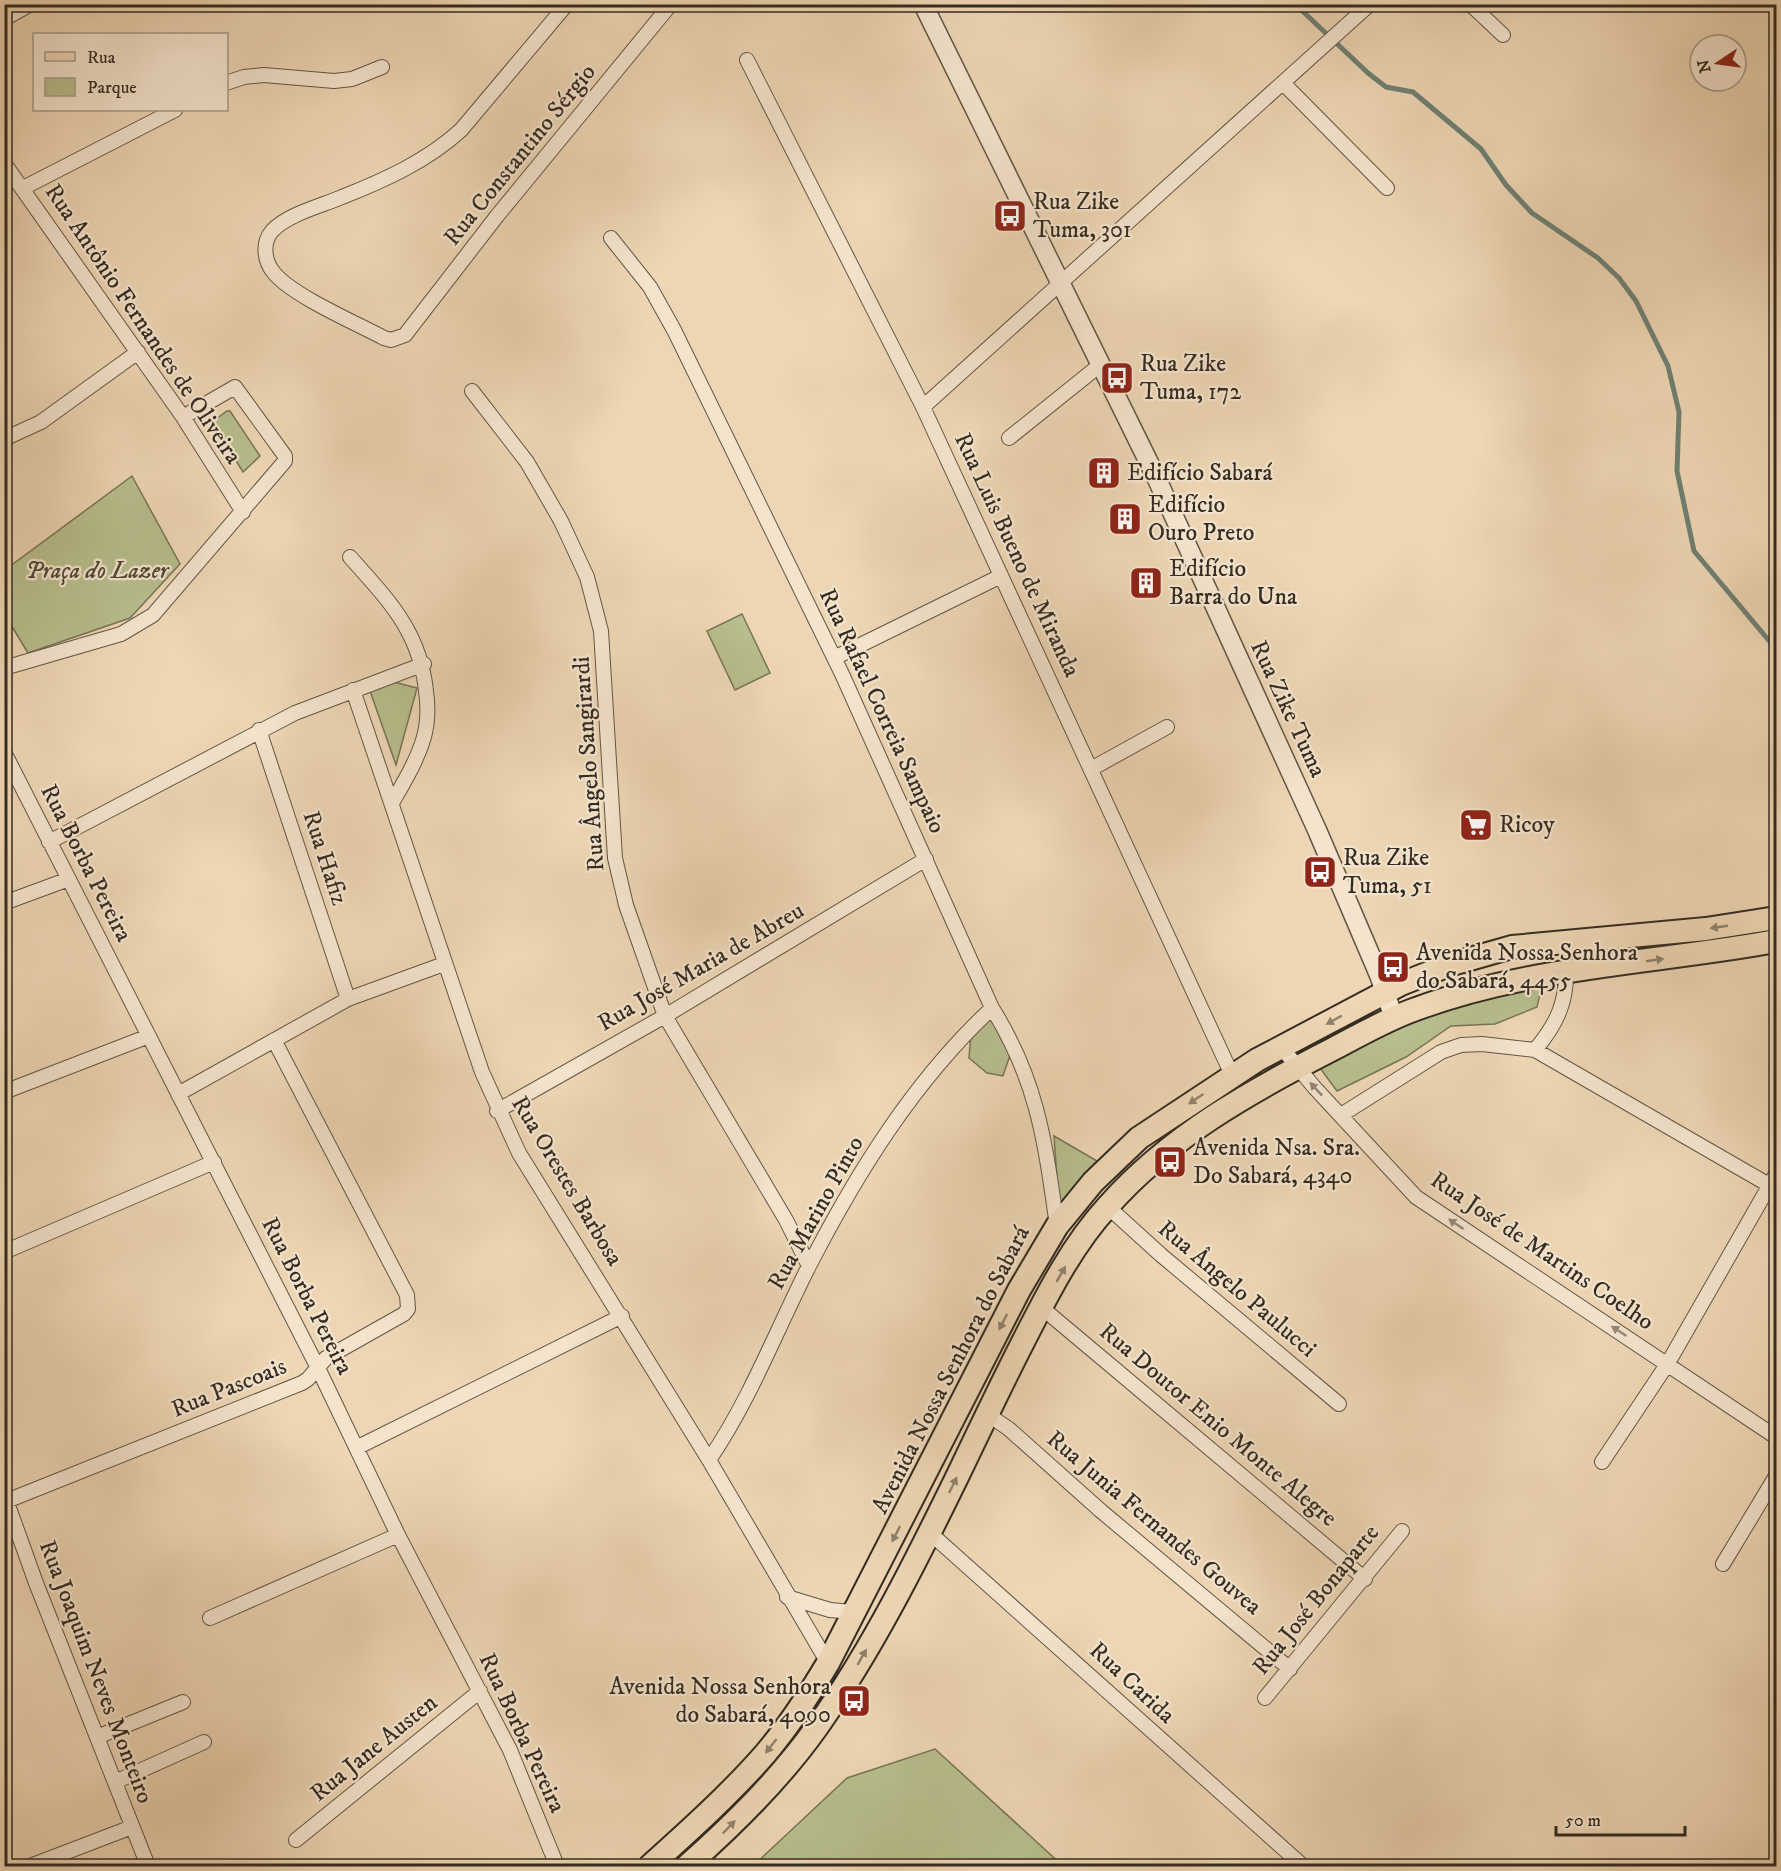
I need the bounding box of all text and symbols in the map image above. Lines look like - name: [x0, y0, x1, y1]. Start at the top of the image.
- legend: [33, 33, 228, 111]
- north arrow: [1688, 33, 1748, 93]
- text: Rua: [87, 47, 116, 69]
- text: N: [1693, 57, 1716, 75]
- street label: Rua Constantino Sérgio: [437, 58, 603, 252]
- text: Parque: [87, 77, 137, 99]
- street label: Rua Antônio Fernandes de Oliveira: [38, 178, 249, 471]
- place label: Rua Zike Tuma, 301: [1033, 187, 1132, 245]
- bus stop icon: Rua Zike Tuma, 301: [992, 198, 1028, 234]
- place label: Rua Zike Tuma, 172: [1140, 349, 1241, 407]
- bus stop icon: Rua Zike Tuma, 172: [1099, 360, 1135, 396]
- street label: Rua Luis Bueno de Miranda: [947, 428, 1087, 683]
- building icon: Edifício Sabará: [1086, 455, 1122, 491]
- place label: Edifício Sabará: [1127, 458, 1273, 488]
- place label: Edifício Ouro Preto: [1148, 490, 1255, 548]
- building icon: Edifício Ouro Preto: [1107, 501, 1143, 537]
- place label: Edifício Barra do Una: [1169, 554, 1298, 612]
- park label: Praça do Lazer: [26, 556, 171, 586]
- building icon: Edifício Barra do Una: [1128, 565, 1164, 601]
- street label: Rua Rafael Correia Sampaio: [812, 584, 952, 838]
- street label: Rua Zike Tuma: [1243, 636, 1333, 783]
- street label: Rua Ângelo Sangirardi: [566, 655, 611, 873]
- street label: Rua Borba Pereira: [33, 779, 139, 948]
- street label: Rua Hafiz: [296, 807, 354, 909]
- supermarket icon: Ricoy: [1458, 807, 1494, 843]
- place label: Ricoy: [1499, 810, 1555, 840]
- place label: Rua Zike Tuma, 51: [1343, 843, 1432, 901]
- bus stop icon: Rua Zike Tuma, 51: [1302, 854, 1338, 890]
- street label: Rua José Maria de Abreu: [592, 896, 810, 1038]
- one-way arrow: [1709, 923, 1728, 932]
- place label: Avenida Nossa Senhora do Sabará, 4455: [1416, 938, 1639, 996]
- bus stop icon: Avenida Nossa Senhora do Sabará, 4455: [1375, 949, 1411, 985]
- one-way arrow: [1646, 955, 1665, 965]
- one-way arrow: [1325, 1015, 1342, 1025]
- one-way arrow: [1310, 1082, 1323, 1097]
- street label: Rua Orestes Barbosa: [504, 1091, 630, 1272]
- one-way arrow: [1188, 1093, 1204, 1105]
- street label: Rua Marino Pinto: [761, 1131, 871, 1295]
- place label: Avenida Nsa. Sra. Do Sabará, 4340: [1193, 1133, 1360, 1191]
- bus stop icon: Avenida Nsa. Sra. Do Sabará, 4340: [1152, 1144, 1188, 1180]
- street label: Rua José de Martins Coelho: [1424, 1165, 1660, 1337]
- street label: Rua Borba Pereira: [254, 1212, 360, 1381]
- street label: Rua Ângelo Paulucci: [1152, 1213, 1323, 1364]
- one-way arrow: [1448, 1218, 1464, 1230]
- street label: Avenida Nossa Senhora do Sabará: [865, 1220, 1037, 1519]
- one-way arrow: [1055, 1265, 1065, 1282]
- one-way arrow: [998, 1314, 1007, 1331]
- street label: Rua Doutor Enio Monte Alegre: [1093, 1317, 1343, 1533]
- one-way arrow: [1611, 1325, 1627, 1336]
- street label: Rua Pascoais: [167, 1351, 291, 1425]
- street label: Rua Junia Fernandes Gouvea: [1040, 1424, 1268, 1622]
- one-way arrow: [948, 1476, 958, 1493]
- street label: Rua José Bonaparte: [1246, 1519, 1386, 1681]
- one-way arrow: [891, 1526, 901, 1543]
- street label: Rua Joaquim Neves Monteiro: [32, 1536, 160, 1808]
- street label: Rua Carida: [1083, 1636, 1182, 1731]
- street label: Rua Borba Pereira: [472, 1648, 572, 1818]
- one-way arrow: [856, 1649, 867, 1665]
- place label: Avenida Nossa Senhora do Sabará, 4090: [609, 1672, 832, 1730]
- bus stop icon: Avenida Nossa Senhora do Sabará, 4090: [836, 1683, 872, 1719]
- street label: Rua Jane Austen: [304, 1687, 444, 1808]
- one-way arrow: [766, 1739, 778, 1754]
- scale bar: [1556, 1799, 1685, 1837]
- text: 50 m: [1565, 1810, 1601, 1832]
- one-way arrow: [722, 1820, 736, 1834]

